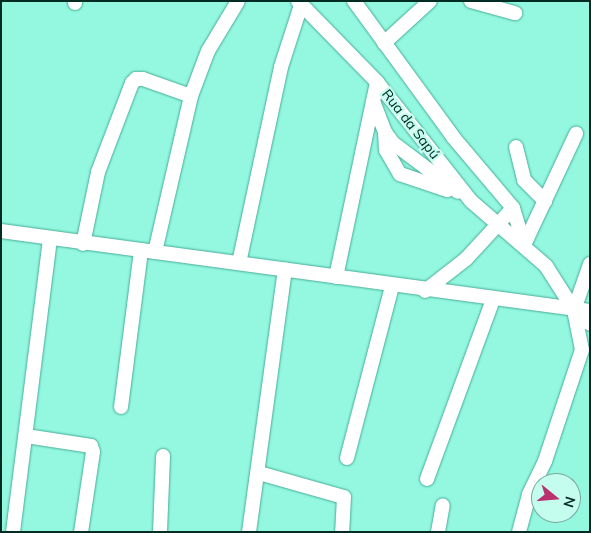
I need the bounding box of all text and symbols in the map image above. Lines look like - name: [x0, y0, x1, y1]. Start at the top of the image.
- street label: Rua da Sapú: [379, 86, 443, 162]
- north arrow: [531, 473, 581, 523]
- text: N: [559, 494, 580, 510]

